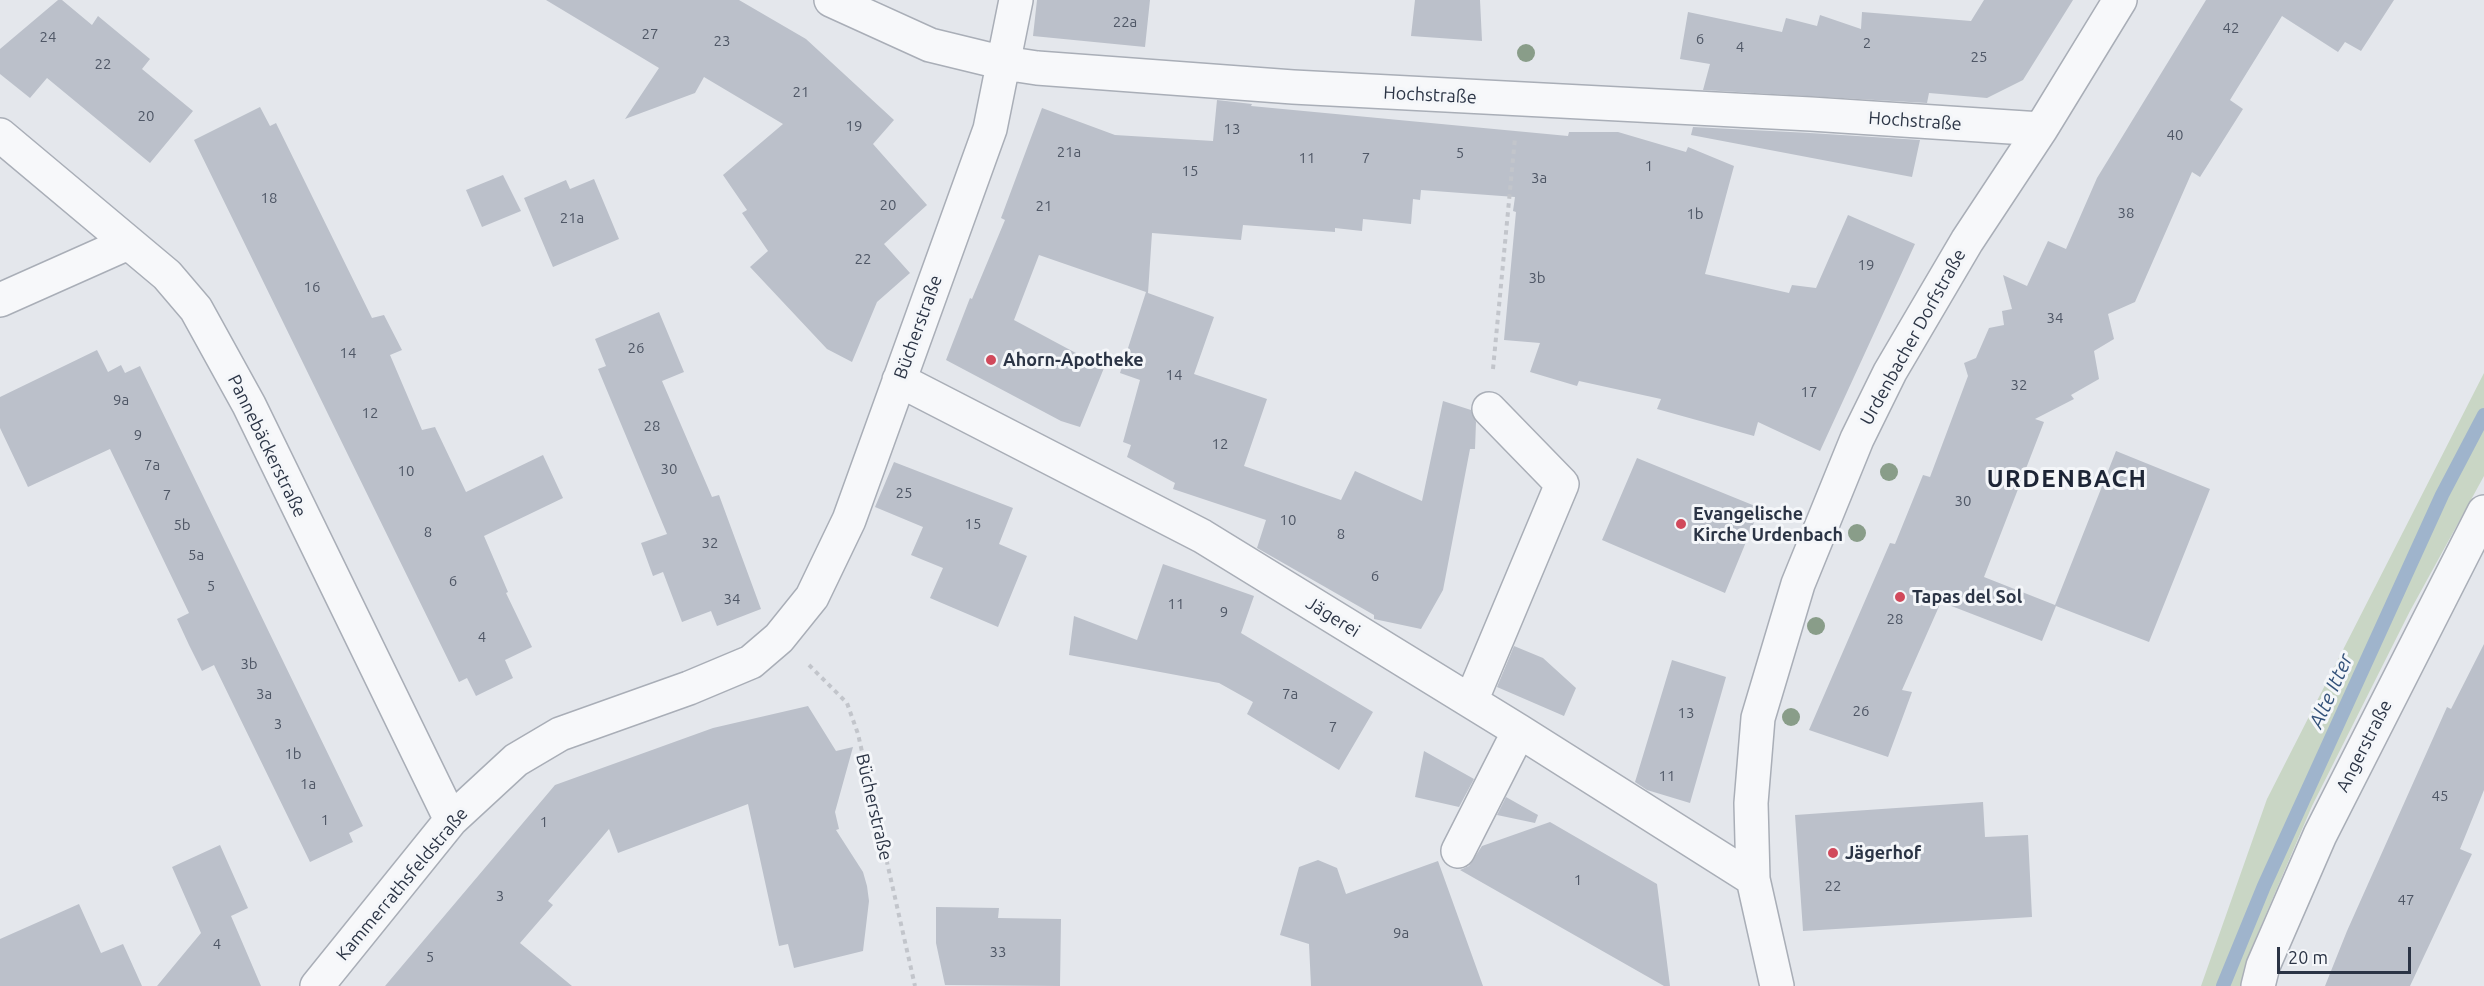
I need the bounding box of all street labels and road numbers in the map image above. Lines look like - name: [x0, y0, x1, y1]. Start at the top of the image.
- street label: Hochstraße: [1383, 82, 1477, 108]
- street label: Hochstraße: [1868, 107, 1962, 135]
- street label: Urdenbacher Dorfstraße: [1856, 245, 1970, 429]
- street label: Bücherstraße: [889, 272, 947, 382]
- street label: Pannebäckerstraße: [223, 371, 311, 521]
- street label: Jägerei: [1302, 592, 1364, 642]
- street label: Angerstraße: [2331, 696, 2397, 796]
- street label: Bücherstraße: [851, 752, 897, 862]
- street label: Kammerrathsfeldstraße: [332, 803, 472, 965]

